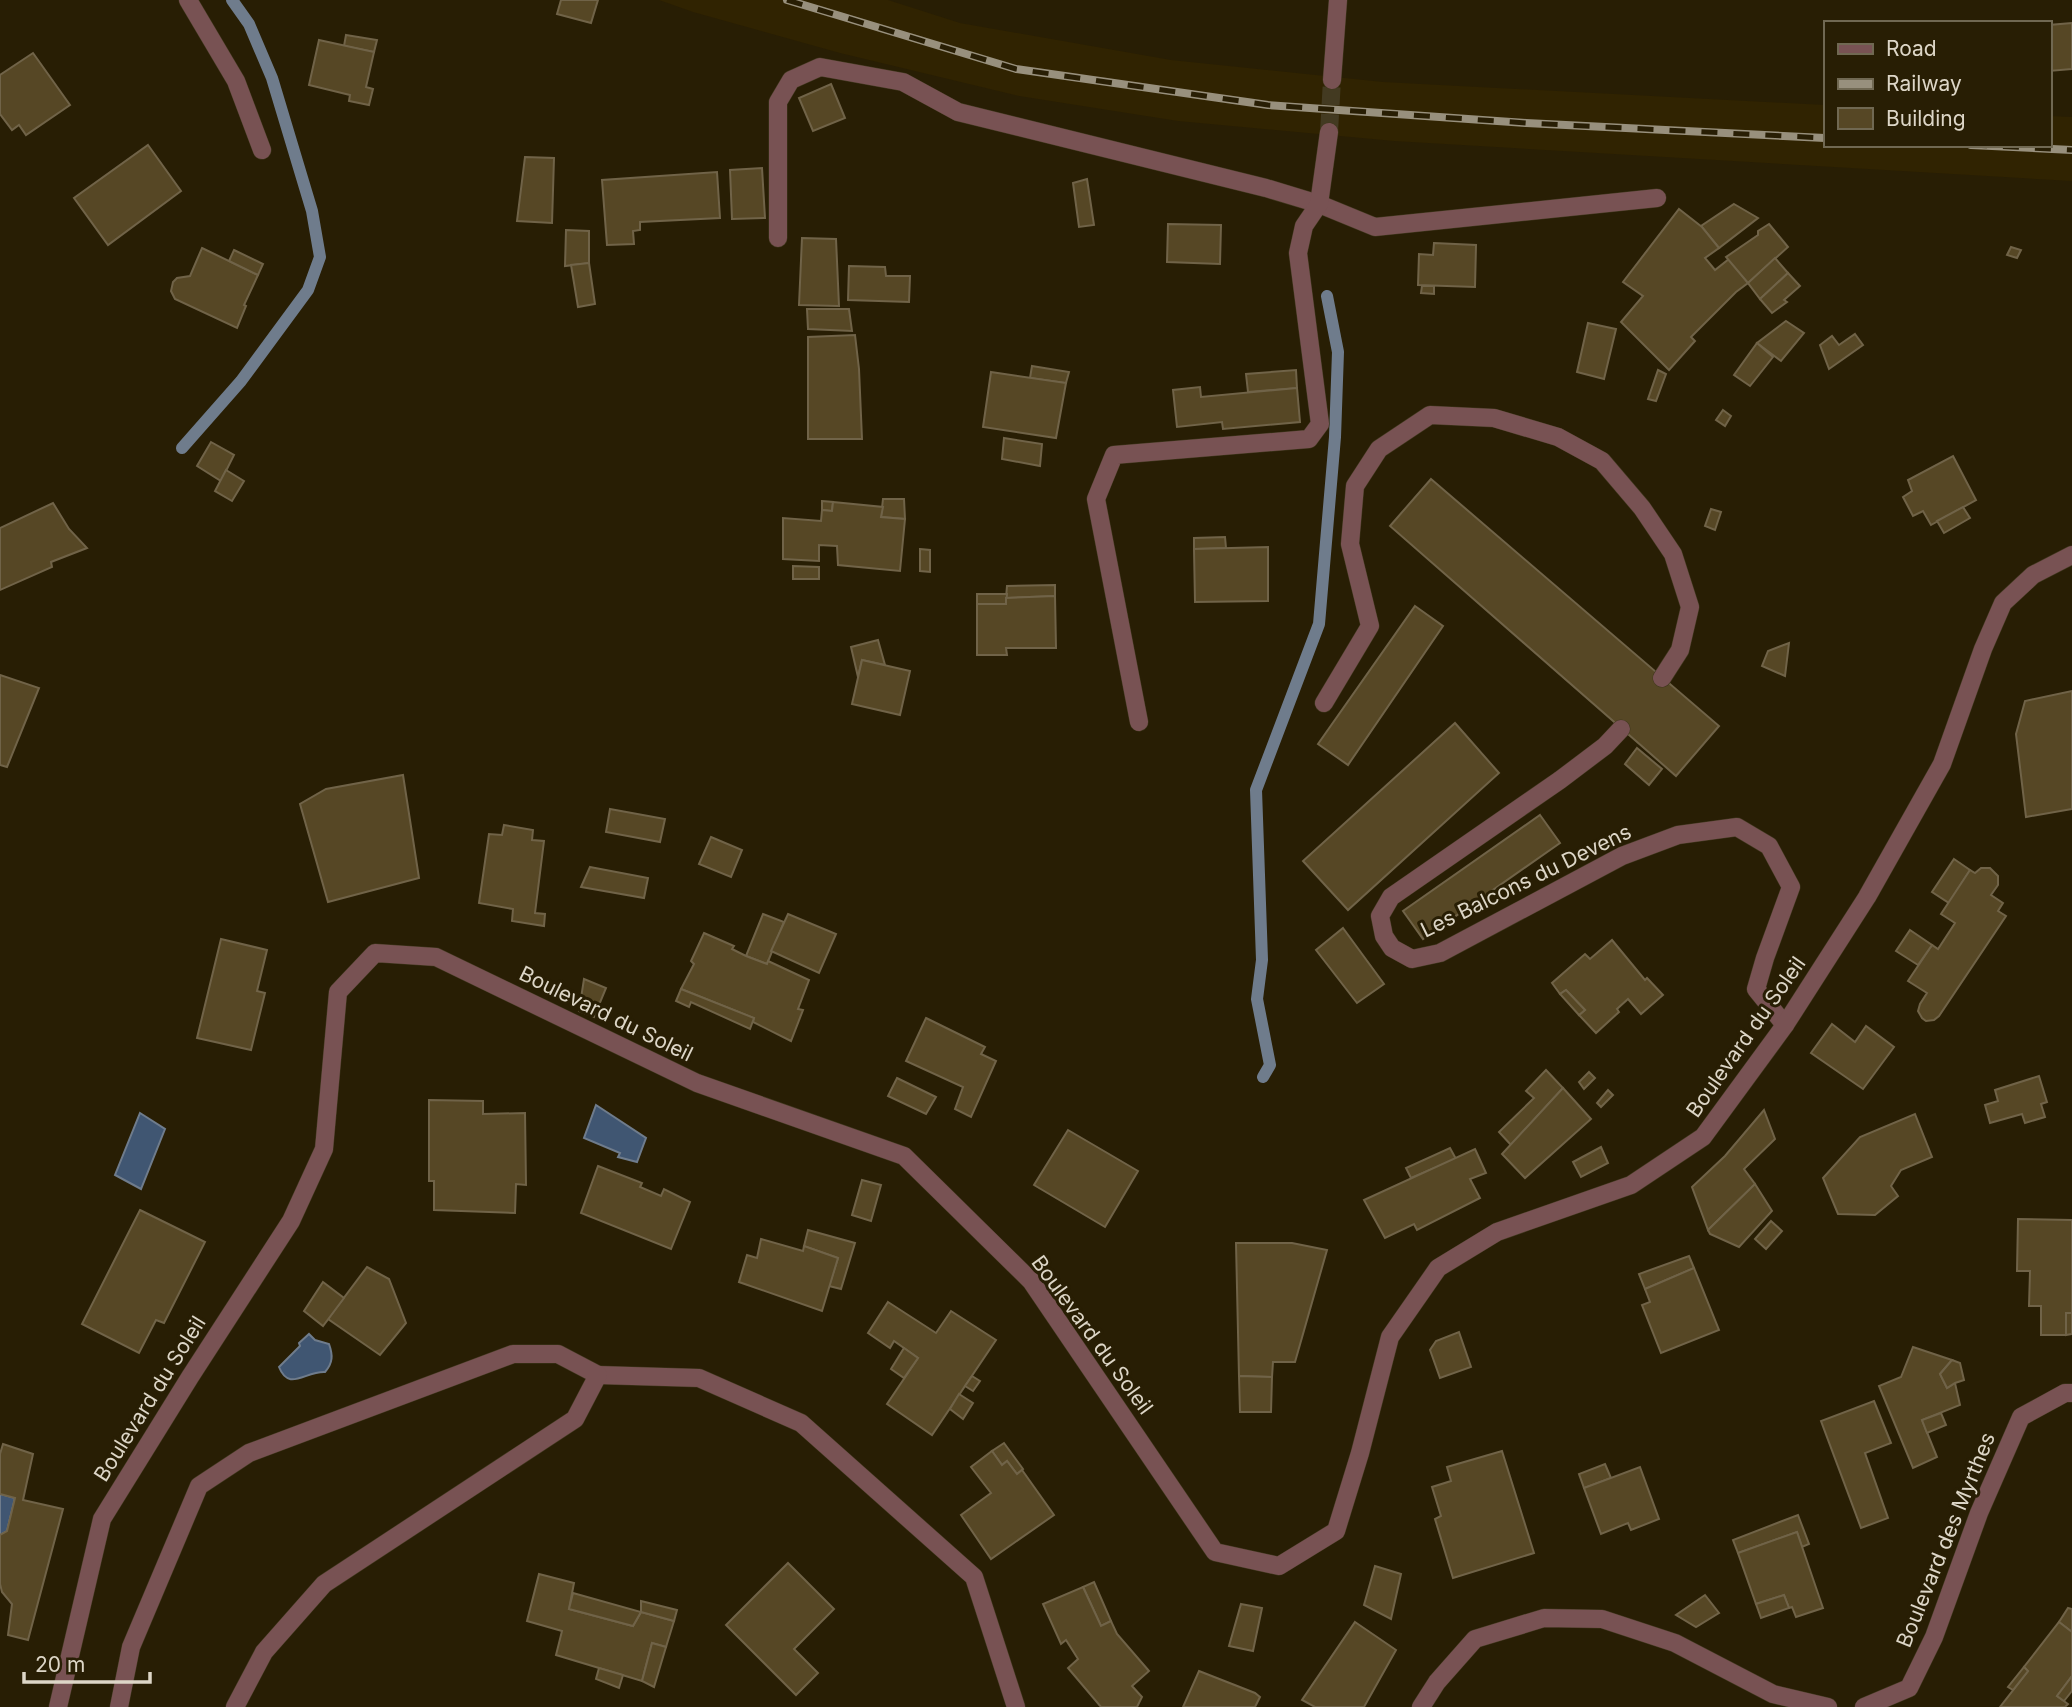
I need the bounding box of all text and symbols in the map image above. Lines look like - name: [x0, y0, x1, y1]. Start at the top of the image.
- legend: [1824, 21, 2051, 147]
- text: Road: [1886, 36, 1937, 61]
- text: Railway: [1886, 71, 1962, 96]
- text: Building: [1886, 106, 1966, 131]
- street label: Les Balcons du Devens: [1416, 819, 1635, 942]
- street label: Boulevard du Soleil: [1681, 952, 1810, 1122]
- street label: Boulevard du Soleil: [515, 961, 697, 1066]
- street label: Boulevard du Soleil: [1026, 1250, 1158, 1419]
- street label: Boulevard du Soleil: [89, 1311, 211, 1486]
- street label: Boulevard des Myrthes: [1891, 1429, 2000, 1651]
- scale bar: [24, 1640, 150, 1684]
- text: 20 m: [35, 1652, 85, 1677]

